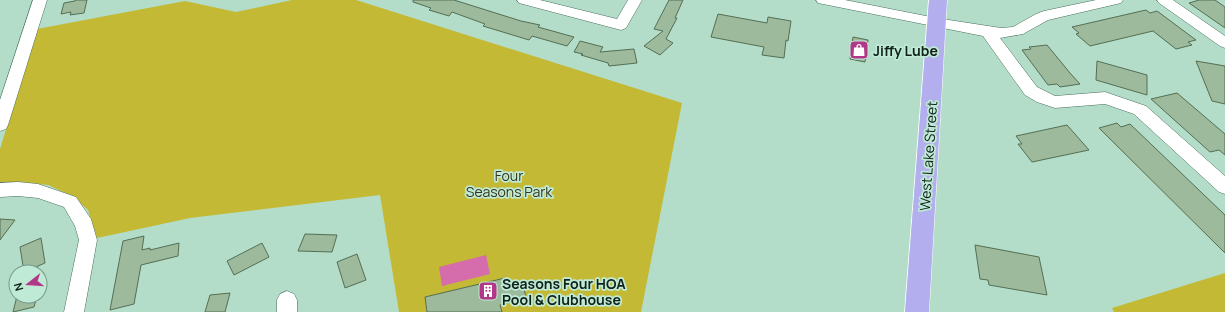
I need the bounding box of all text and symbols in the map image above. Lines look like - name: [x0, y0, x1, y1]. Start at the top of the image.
- shop icon: Jiffy Lube: [848, 39, 870, 61]
- place label: Jiffy Lube: [873, 41, 938, 60]
- street label: West Lake Street: [915, 100, 941, 212]
- park label: Four Seasons Park: [466, 166, 553, 201]
- north arrow: [8, 264, 48, 304]
- place label: Seasons Four HOA Pool & Clubhouse: [502, 274, 626, 309]
- building icon: Seasons Four HOA Pool & Clubhouse: [477, 280, 499, 302]
- text: N: [10, 281, 26, 293]

